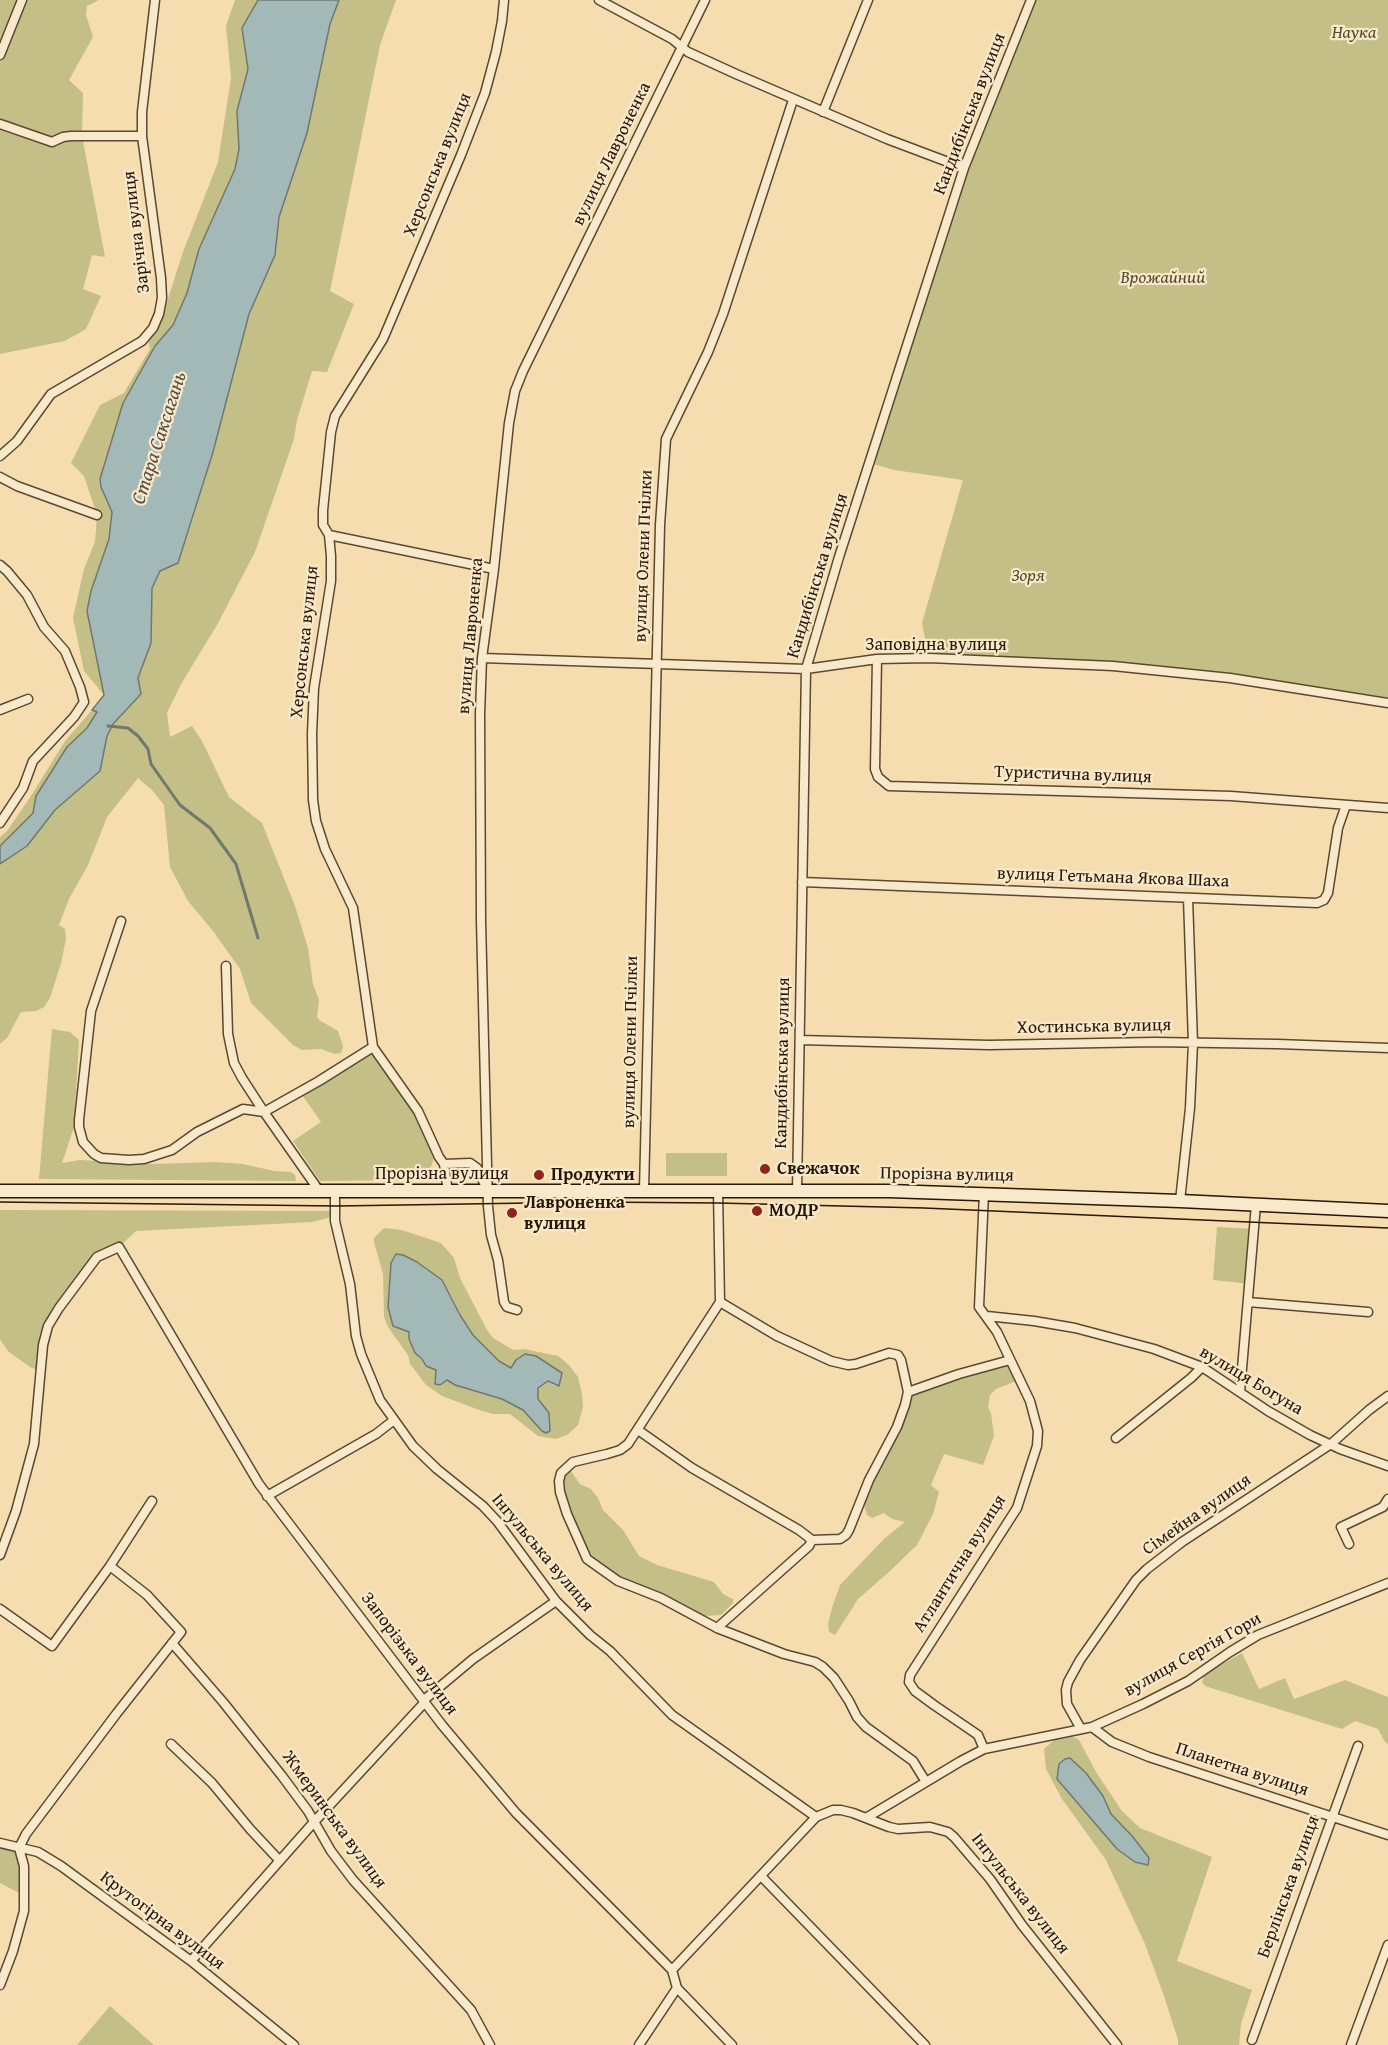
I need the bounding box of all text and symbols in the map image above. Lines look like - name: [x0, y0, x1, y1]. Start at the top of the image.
- park label: Наука: [1332, 22, 1376, 44]
- street label: Кандибінська вулиця: [929, 30, 1011, 198]
- street label: вулиця Лавроненка: [568, 79, 656, 229]
- street label: Херсонська вулиця: [399, 90, 477, 240]
- street label: Зарічна вулиця: [119, 170, 155, 294]
- park label: Врожайний: [1121, 267, 1205, 289]
- water label: Стара Саксагань: [127, 369, 193, 507]
- street label: вулиця Олени Пчілки: [630, 469, 658, 643]
- street label: Кандибінська вулиця: [783, 491, 853, 661]
- street label: вулиця Лавроненка: [453, 557, 489, 715]
- street label: Херсонська вулиця: [286, 565, 324, 719]
- park label: Зоря: [1011, 565, 1045, 587]
- street label: Заповідна вулиця: [865, 634, 1007, 656]
- street label: Туристична вулиця: [994, 761, 1152, 789]
- street label: вулиця Гетьмана Якова Шаха: [996, 863, 1230, 893]
- street label: вулиця Олени Пчілки: [619, 956, 643, 1128]
- street label: Кандибінська вулиця: [771, 977, 795, 1149]
- street label: Хостинська вулиця: [1017, 1015, 1171, 1039]
- place label: Свежачок: [777, 1158, 860, 1180]
- marker: Свежачок: [758, 1162, 772, 1176]
- street label: Прорізна вулиця: [375, 1163, 509, 1185]
- street label: Прорізна вулиця: [880, 1163, 1014, 1187]
- place label: Продукти: [551, 1164, 635, 1186]
- marker: Продукти: [532, 1168, 546, 1182]
- place label: Лавроненка вулиця: [524, 1192, 625, 1234]
- place label: МОДР: [769, 1200, 818, 1222]
- marker: МОДР: [750, 1204, 764, 1218]
- marker: Лавроненка вулиця: [505, 1206, 519, 1220]
- street label: вулиця Богуна: [1195, 1342, 1307, 1420]
- street label: Сімейна вулиця: [1138, 1470, 1256, 1560]
- street label: Інгульська вулиця: [486, 1490, 598, 1616]
- street label: Атлантична вулиця: [909, 1491, 1011, 1637]
- street label: Запорізька вулиця: [356, 1588, 462, 1720]
- street label: вулиця Сергія Гори: [1120, 1608, 1266, 1702]
- street label: Планетна вулиця: [1173, 1738, 1311, 1802]
- street label: Жмеринська вулиця: [277, 1747, 391, 1893]
- street label: Берлінська вулиця: [1253, 1813, 1325, 1961]
- street label: Інгульська вулиця: [966, 1829, 1074, 1959]
- street label: Крутогірна вулиця: [95, 1867, 229, 1975]

